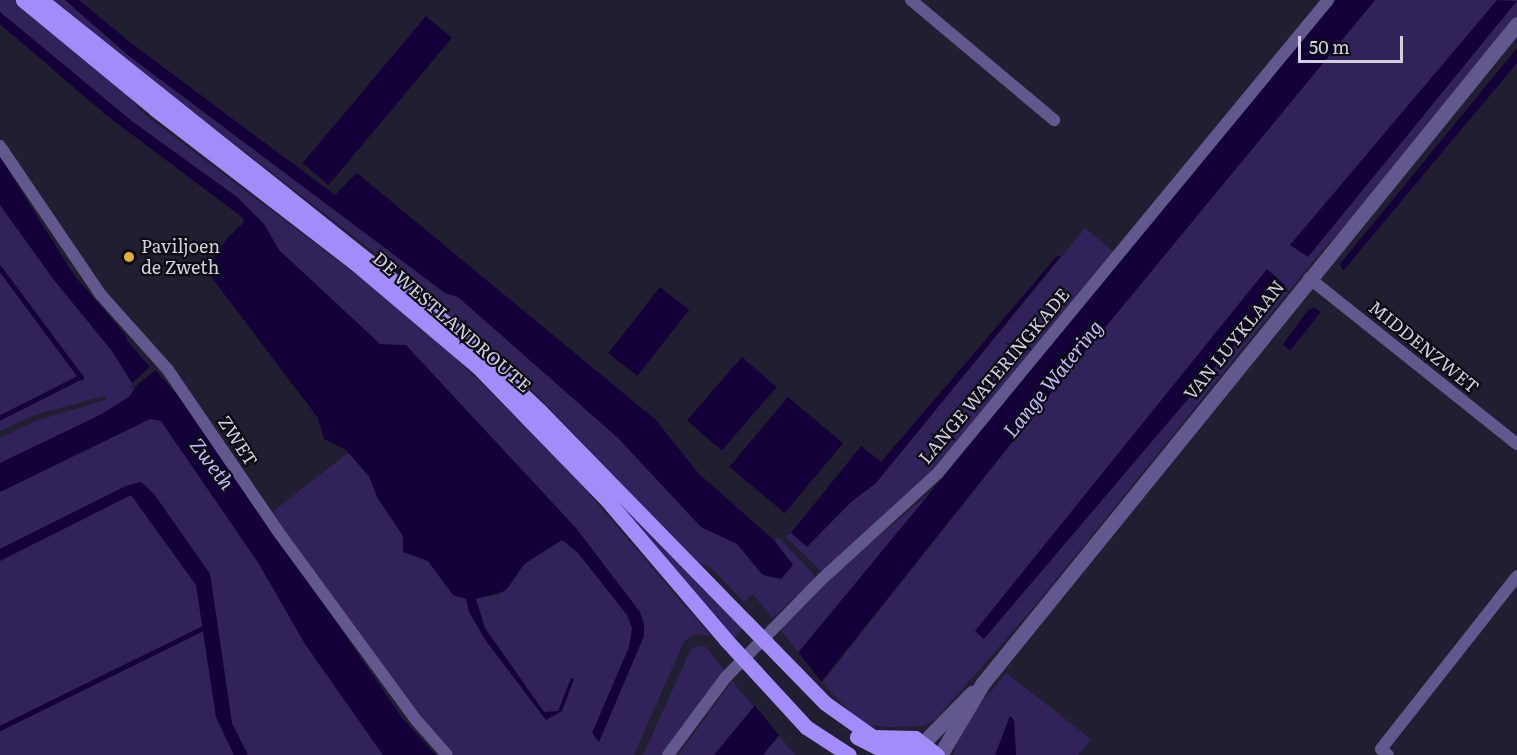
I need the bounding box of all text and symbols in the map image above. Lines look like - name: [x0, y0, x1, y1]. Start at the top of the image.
- scale bar: [1301, 24, 1406, 62]
- text: 50 m: [1309, 33, 1350, 60]
- place label: Paviljoen de Zweth: [141, 236, 220, 278]
- street label: DE WESTLANDROUTE: [368, 247, 536, 397]
- marker: Paviljoen de Zweth: [122, 250, 136, 264]
- street label: VAN LUYKLAAN: [1179, 276, 1289, 404]
- street label: LANGE WATERINGKADE: [914, 284, 1074, 468]
- street label: MIDDENZWET: [1365, 296, 1483, 398]
- water label: Lange Watering: [997, 315, 1107, 441]
- street label: ZWET: [214, 412, 262, 470]
- water label: Zweth: [186, 432, 240, 494]

